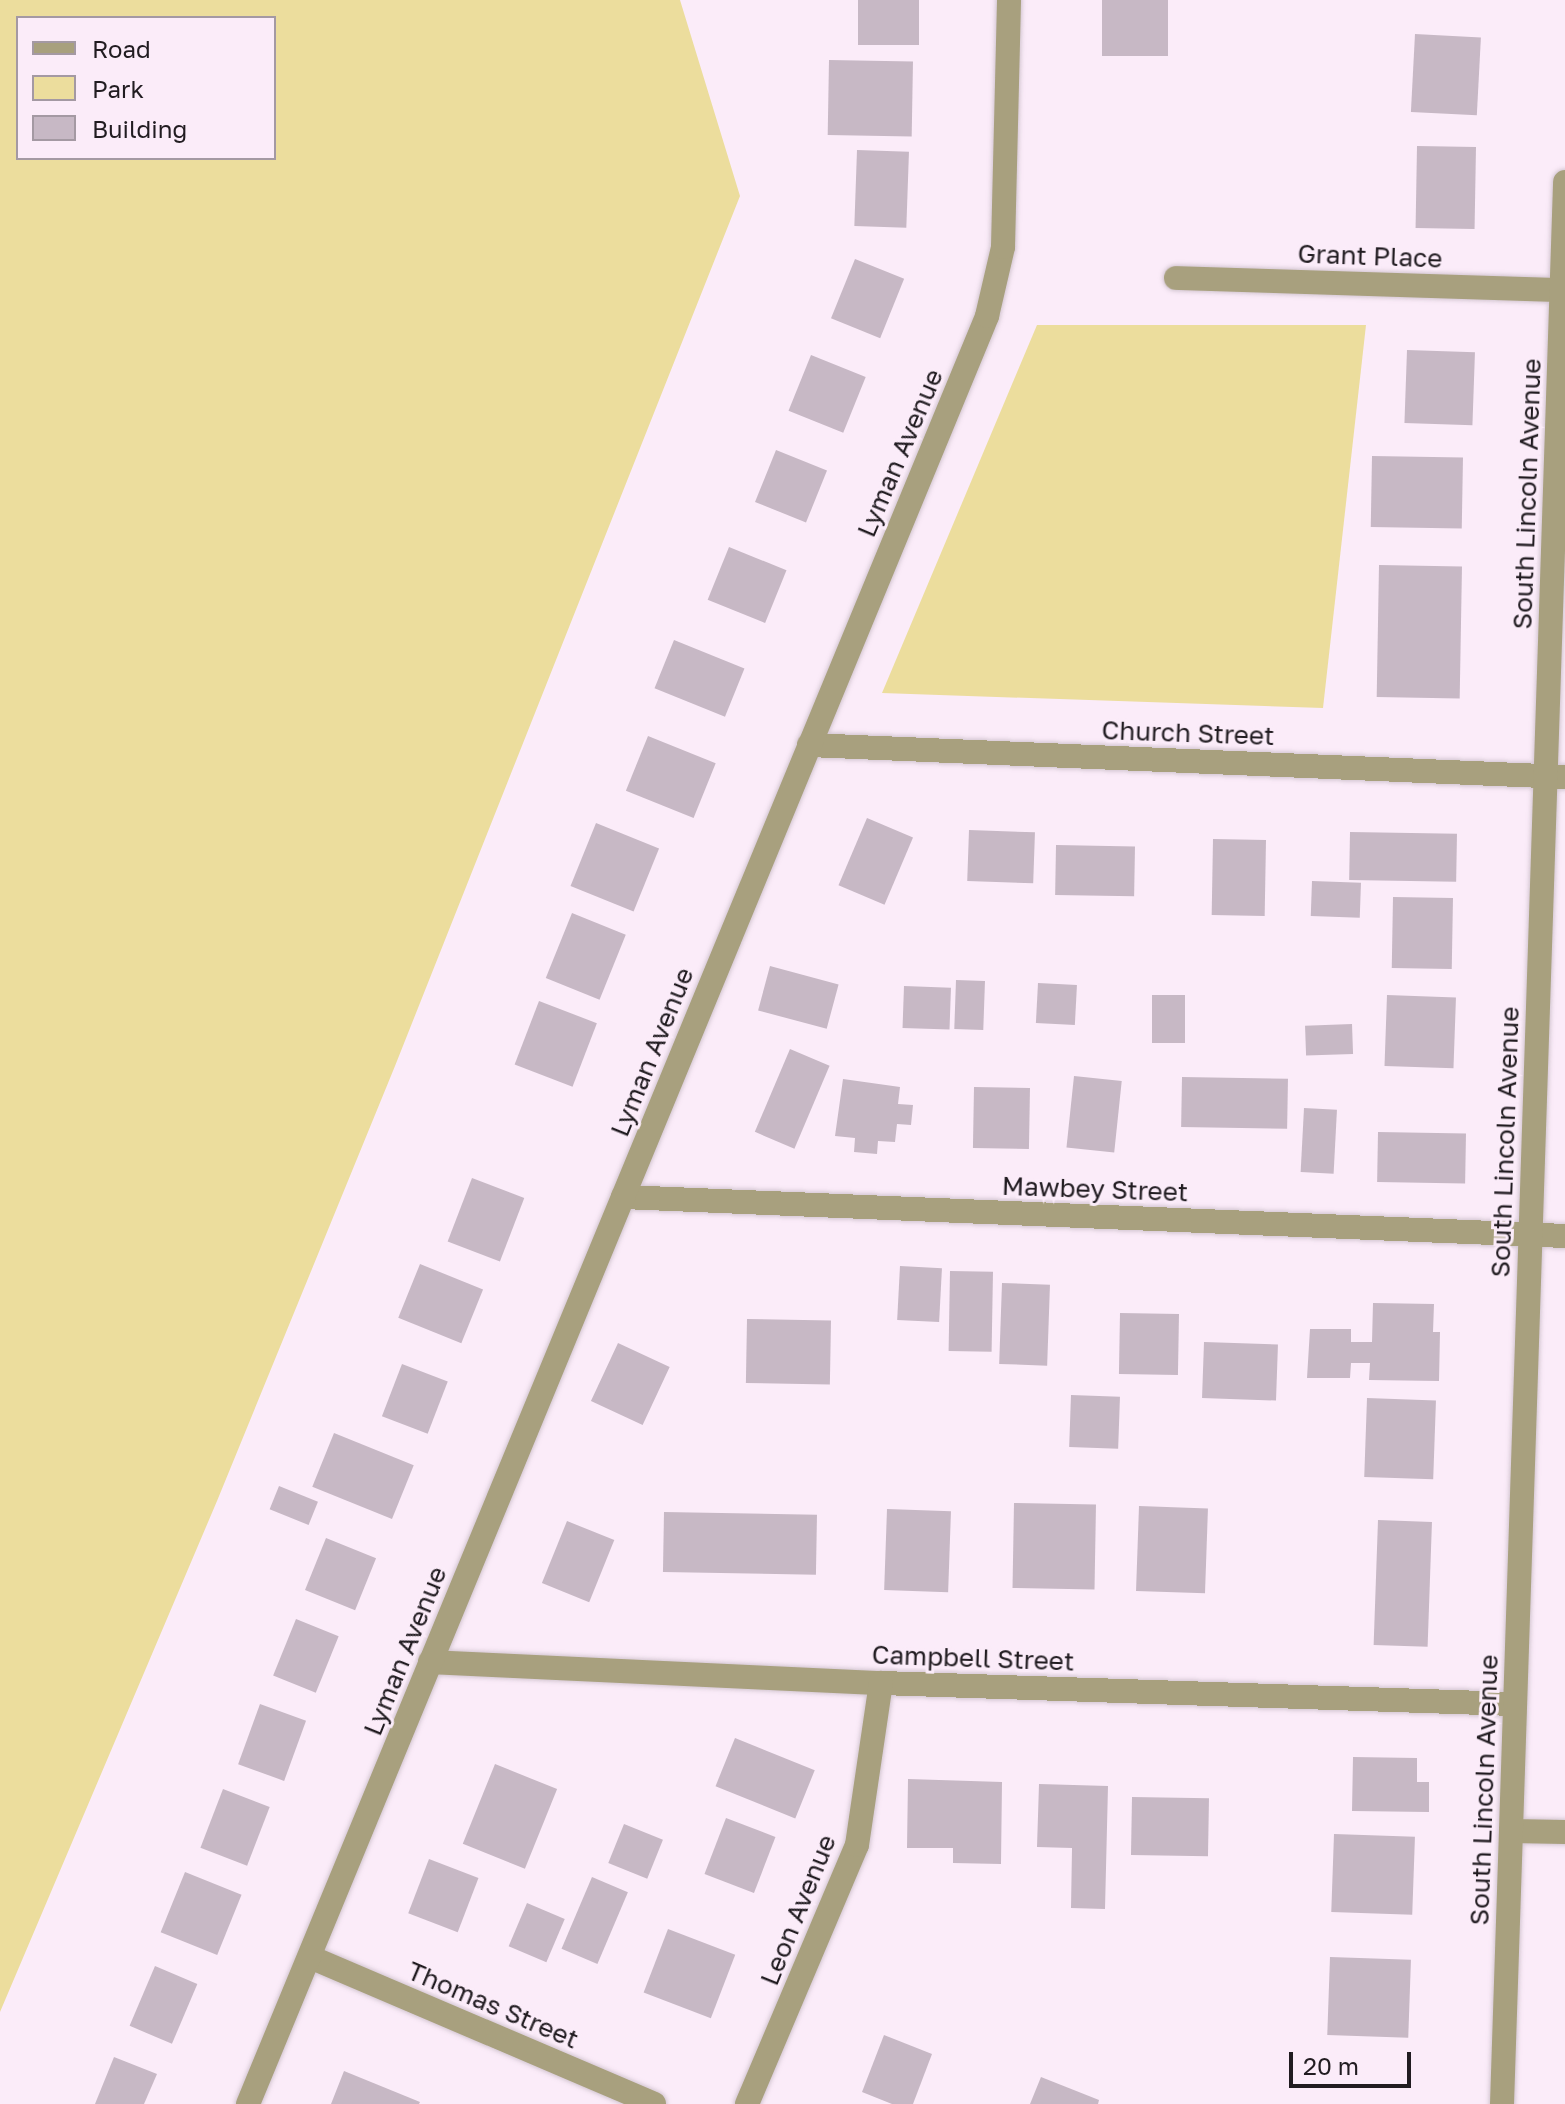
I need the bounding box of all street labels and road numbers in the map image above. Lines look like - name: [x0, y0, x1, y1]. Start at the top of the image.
- street label: Grant Place: [1297, 238, 1443, 274]
- street label: South Lincoln Avenue: [1507, 358, 1547, 630]
- street label: Lyman Avenue: [851, 364, 949, 542]
- street label: Church Street: [1101, 714, 1275, 752]
- street label: Lyman Avenue: [604, 963, 700, 1141]
- street label: South Lincoln Avenue: [1485, 1006, 1525, 1278]
- street label: Mawbey Street: [1001, 1170, 1189, 1208]
- street label: Lyman Avenue: [357, 1562, 453, 1740]
- street label: Campbell Street: [871, 1639, 1075, 1677]
- street label: South Lincoln Avenue: [1464, 1654, 1504, 1926]
- street label: Leon Avenue: [754, 1830, 842, 1990]
- street label: Thomas Street: [403, 1955, 583, 2055]

